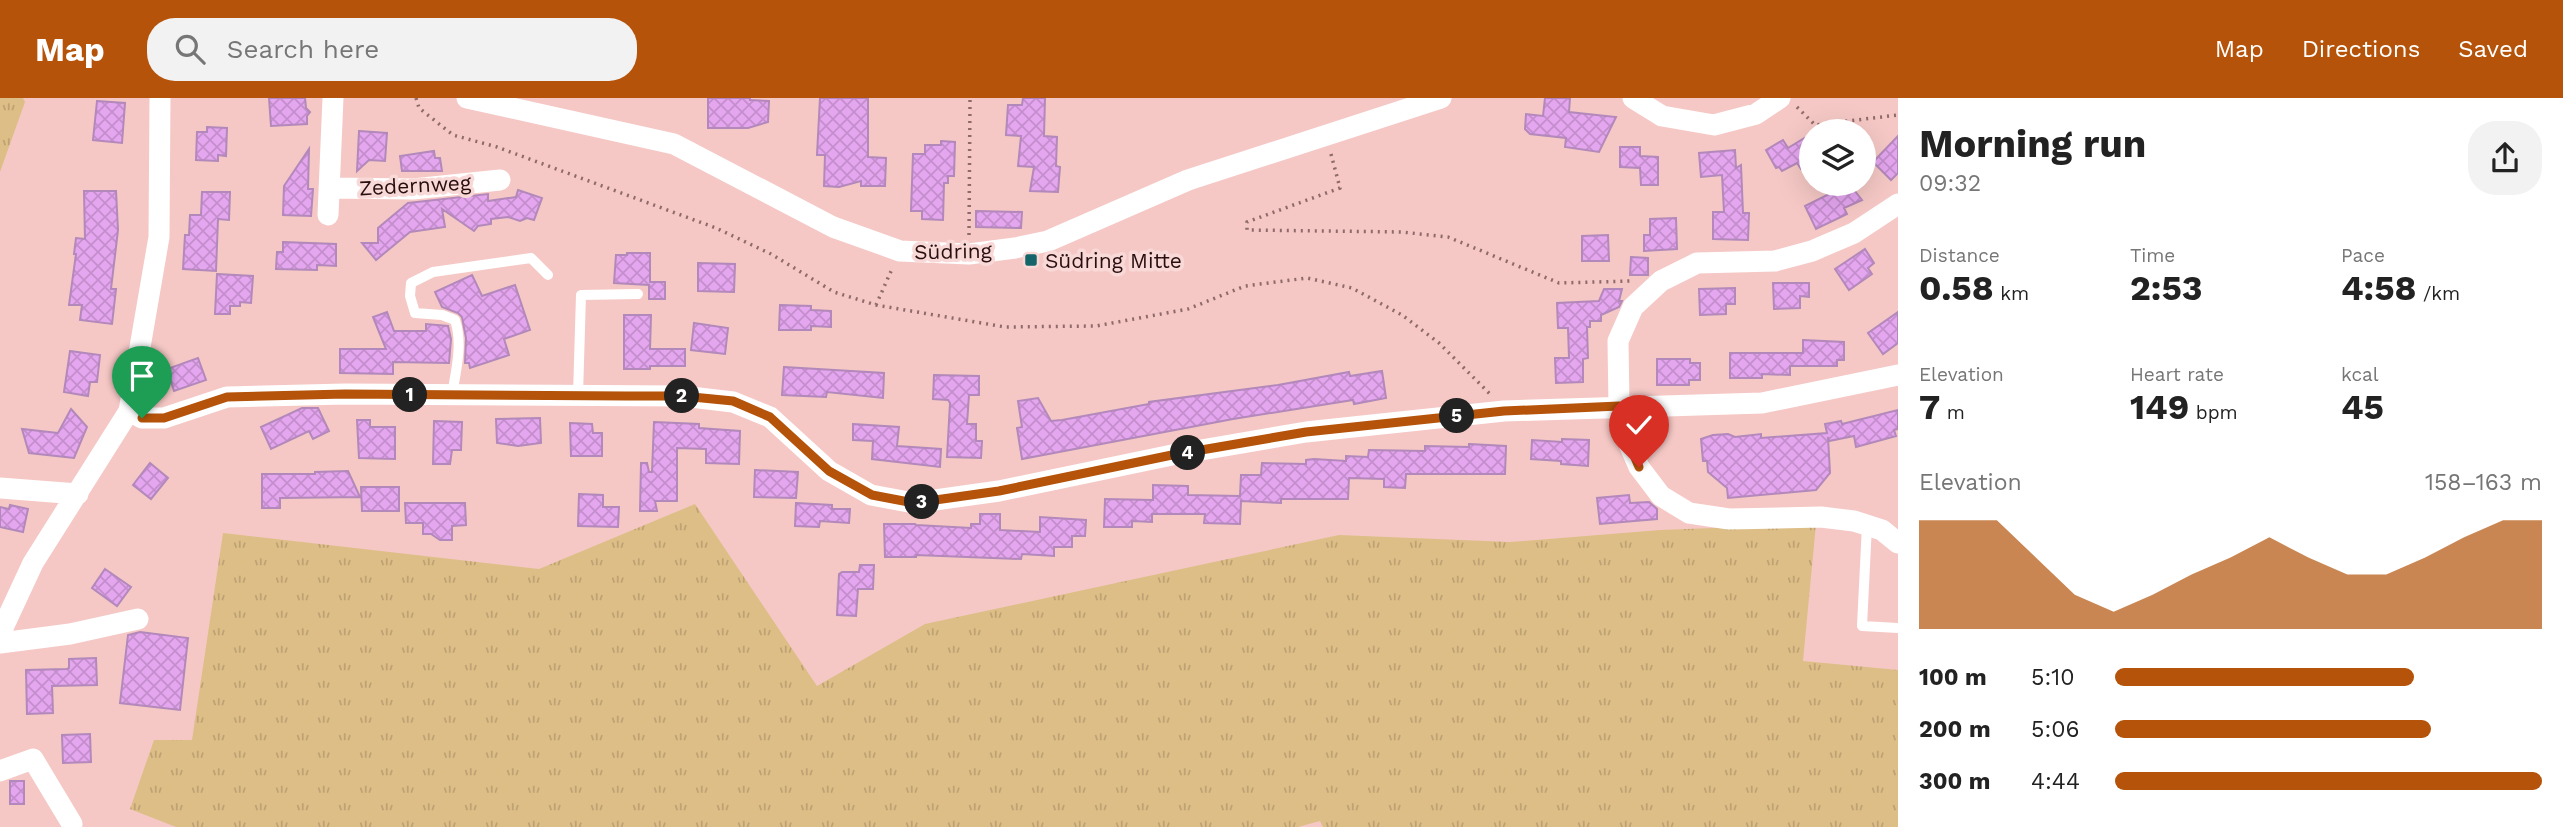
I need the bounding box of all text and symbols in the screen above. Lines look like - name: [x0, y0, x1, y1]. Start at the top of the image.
- search box: [147, 18, 637, 81]
- text: Map: [35, 30, 105, 69]
- icon: search: [171, 30, 209, 68]
- text: Search here: [227, 34, 379, 64]
- text: Map: [2215, 35, 2264, 63]
- text: Directions: [2302, 35, 2420, 63]
- text: Saved: [2458, 35, 2528, 63]
- map controls: [1799, 119, 1876, 196]
- button: layers: [1799, 119, 1876, 196]
- button: share: [2468, 121, 2542, 195]
- text: Morning run: [1919, 122, 2146, 166]
- street label: Zedernweg: [358, 170, 472, 200]
- text: 09:32: [1919, 170, 1981, 197]
- street label: Südring: [914, 238, 993, 264]
- text: Distance: [1919, 244, 2000, 267]
- text: Time: [2130, 244, 2175, 267]
- text: Pace: [2341, 244, 2385, 267]
- place label: Südring Mitte: [1045, 248, 1182, 273]
- marker: Südring Mitte: [1023, 252, 1039, 268]
- text: 0.58: [1919, 267, 1994, 309]
- text: 2:53: [2130, 267, 2203, 309]
- text: 4:58: [2341, 267, 2417, 309]
- text: km: [1994, 282, 2029, 305]
- text: /km: [2417, 282, 2460, 305]
- pin: [112, 346, 172, 418]
- icon: arrive: [123, 357, 161, 395]
- text: Elevation: [1919, 363, 2004, 386]
- text: Heart rate: [2130, 363, 2224, 386]
- text: kcal: [2341, 363, 2379, 386]
- pin: 1: [392, 378, 428, 412]
- pin: 2: [664, 378, 700, 414]
- text: 1: [405, 383, 414, 406]
- text: 2: [676, 384, 687, 407]
- text: 7: [1919, 386, 1940, 428]
- text: 149: [2130, 386, 2189, 428]
- text: 45: [2341, 386, 2384, 428]
- pin: [1609, 395, 1669, 467]
- pin: 5: [1440, 398, 1474, 434]
- text: m: [1940, 401, 1965, 424]
- text: bpm: [2189, 401, 2238, 424]
- text: 5: [1451, 404, 1462, 427]
- icon: check: [1620, 406, 1658, 444]
- pin: 4: [1170, 436, 1206, 470]
- text: 4: [1181, 441, 1194, 464]
- text: Elevation: [1919, 469, 2022, 496]
- text: 158–163 m: [2425, 469, 2542, 496]
- pin: 3: [904, 484, 940, 520]
- text: 3: [916, 490, 927, 513]
- text: 100 m: [1919, 664, 1987, 691]
- text: 5:10: [2031, 664, 2074, 691]
- text: 200 m: [1919, 716, 1991, 743]
- text: 5:06: [2031, 716, 2079, 743]
- text: 300 m: [1919, 768, 1990, 795]
- text: 4:44: [2031, 768, 2080, 795]

